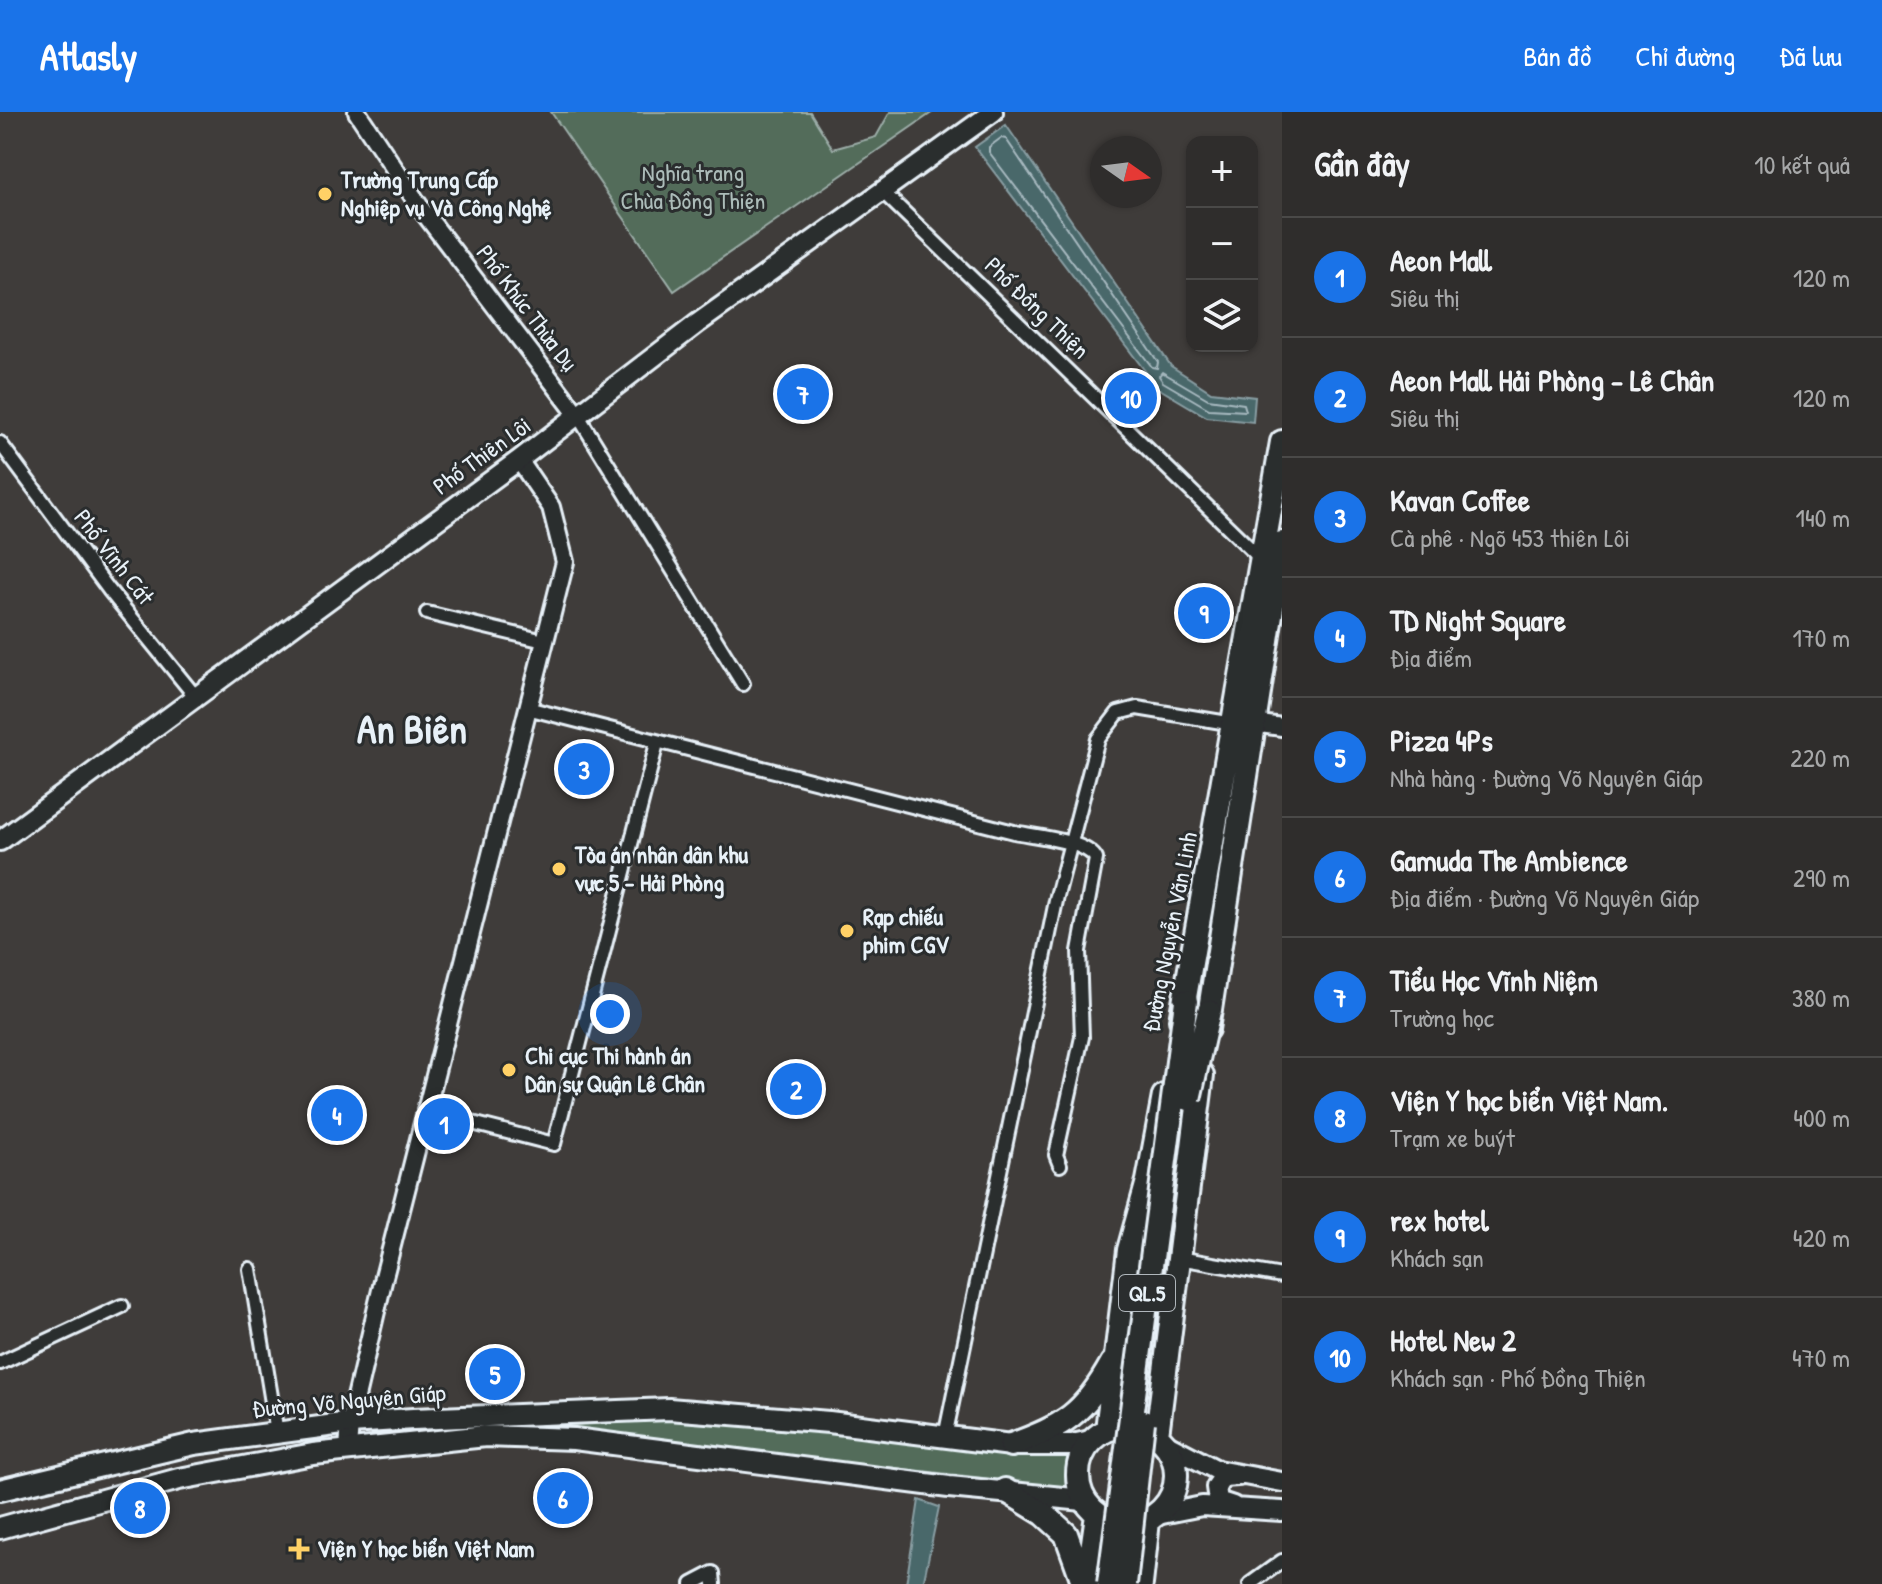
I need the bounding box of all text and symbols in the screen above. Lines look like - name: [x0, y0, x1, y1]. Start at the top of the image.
- text: Atlasly: [40, 30, 137, 82]
- text: Bản đồ: [1523, 37, 1591, 75]
- text: Chỉ đường: [1635, 37, 1735, 75]
- text: Đã lưu: [1779, 37, 1842, 75]
- north arrow: [1090, 136, 1162, 208]
- map controls: [1186, 136, 1258, 352]
- button: +: [1186, 136, 1258, 208]
- text: Gần đây: [1314, 141, 1410, 187]
- text: 10 kết quả: [1754, 147, 1850, 182]
- park label: Nghĩa trang Chùa Đồng Thiện: [621, 156, 765, 216]
- place label: Trường Trung Cấp Nghiệp vụ Và Công Nghệ: [340, 163, 552, 224]
- marker: Trường Trung Cấp Nghiệp vụ Và Công Nghệ: [316, 185, 334, 203]
- button: −: [1186, 208, 1258, 280]
- street label: Phố Khúc Thừa Dụ: [470, 238, 586, 378]
- text: Aeon Mall: [1390, 240, 1492, 280]
- street label: Phố Đồng Thiện: [978, 249, 1097, 365]
- text: 1: [1335, 260, 1345, 295]
- text: 120 m: [1793, 260, 1850, 295]
- button: layers: [1186, 280, 1258, 352]
- text: Siêu thị: [1390, 280, 1460, 315]
- text: Aeon Mall Hải Phòng - Lê Chân: [1390, 360, 1714, 400]
- pin: 7: [777, 364, 829, 424]
- pin: 10: [1105, 368, 1157, 428]
- text: 2: [1334, 380, 1346, 415]
- text: 120 m: [1793, 380, 1850, 415]
- text: Siêu thị: [1390, 400, 1460, 435]
- street label: Phố Thiên Lôi: [426, 409, 537, 501]
- text: Kavan Coffee: [1390, 480, 1530, 520]
- text: 3: [1334, 500, 1346, 535]
- text: 140 m: [1796, 500, 1850, 535]
- street label: Phố Vĩnh Cát: [67, 502, 163, 611]
- text: Cà phê · Ngõ 453 thiên Lôi: [1390, 520, 1630, 555]
- pin: 9: [1178, 583, 1230, 643]
- text: TD Night Square: [1390, 600, 1566, 640]
- text: 4: [1335, 620, 1345, 655]
- text: 170 m: [1792, 620, 1850, 655]
- text: Địa điểm: [1390, 640, 1472, 675]
- district label: An Biên: [357, 701, 467, 755]
- text: Pizza 4Ps: [1390, 720, 1493, 760]
- pin: 3: [558, 739, 610, 799]
- text: 5: [1335, 740, 1346, 775]
- text: 220 m: [1790, 740, 1850, 775]
- text: Nhà hàng · Đường Võ Nguyên Giáp: [1390, 760, 1703, 795]
- street label: Đường Nguyễn Văn Linh: [1134, 829, 1204, 1035]
- place label: Tòa án nhân dân khu vực 5 - Hải Phòng: [574, 838, 748, 899]
- text: Gamuda The Ambience: [1390, 840, 1628, 880]
- marker: Tòa án nhân dân khu vực 5 - Hải Phòng: [550, 860, 568, 878]
- text: 6: [1335, 860, 1345, 895]
- text: 290 m: [1793, 860, 1850, 895]
- text: Địa điểm · Đường Võ Nguyên Giáp: [1390, 880, 1699, 915]
- place label: Rạp chiếu phim CGV: [863, 900, 949, 961]
- marker: Rạp chiếu phim CGV: [838, 922, 856, 940]
- text: Tiểu Học Vĩnh Niệm: [1390, 960, 1598, 1000]
- text: 7: [1334, 980, 1346, 1015]
- text: 380 m: [1792, 980, 1850, 1015]
- your location: [590, 994, 630, 1034]
- text: Trường học: [1390, 1000, 1494, 1035]
- place label: Chi cục Thi hành án Dân sự Quận Lê Chân: [525, 1039, 705, 1099]
- pin: 2: [770, 1059, 822, 1119]
- marker: Chi cục Thi hành án Dân sự Quận Lê Chân: [500, 1061, 518, 1079]
- text: Viện Y học biển Việt Nam.: [1390, 1080, 1668, 1120]
- pin: 4: [311, 1085, 363, 1145]
- pin: 1: [418, 1094, 470, 1154]
- text: 8: [1334, 1100, 1346, 1135]
- text: 400 m: [1793, 1100, 1850, 1135]
- text: Trạm xe buýt: [1390, 1120, 1515, 1155]
- text: rex hotel: [1390, 1200, 1489, 1240]
- text: 9: [1335, 1220, 1345, 1255]
- text: 420 m: [1793, 1220, 1850, 1255]
- text: Khách sạn: [1390, 1240, 1484, 1275]
- road number: QL.5: [1119, 1275, 1175, 1311]
- text: Hotel New 2: [1390, 1320, 1516, 1360]
- text: 10: [1329, 1340, 1351, 1375]
- text: 470 m: [1792, 1340, 1850, 1375]
- pin: 5: [469, 1344, 521, 1404]
- text: Khách sạn · Phố Đồng Thiện: [1390, 1360, 1646, 1395]
- street label: Đường Võ Nguyên Giáp: [251, 1376, 447, 1424]
- pin: 6: [537, 1468, 589, 1528]
- pin: 8: [114, 1478, 166, 1538]
- place label: Viện Y học biển Việt Nam: [317, 1532, 534, 1564]
- marker: Viện Y học biển Việt Nam: [288, 1538, 310, 1560]

